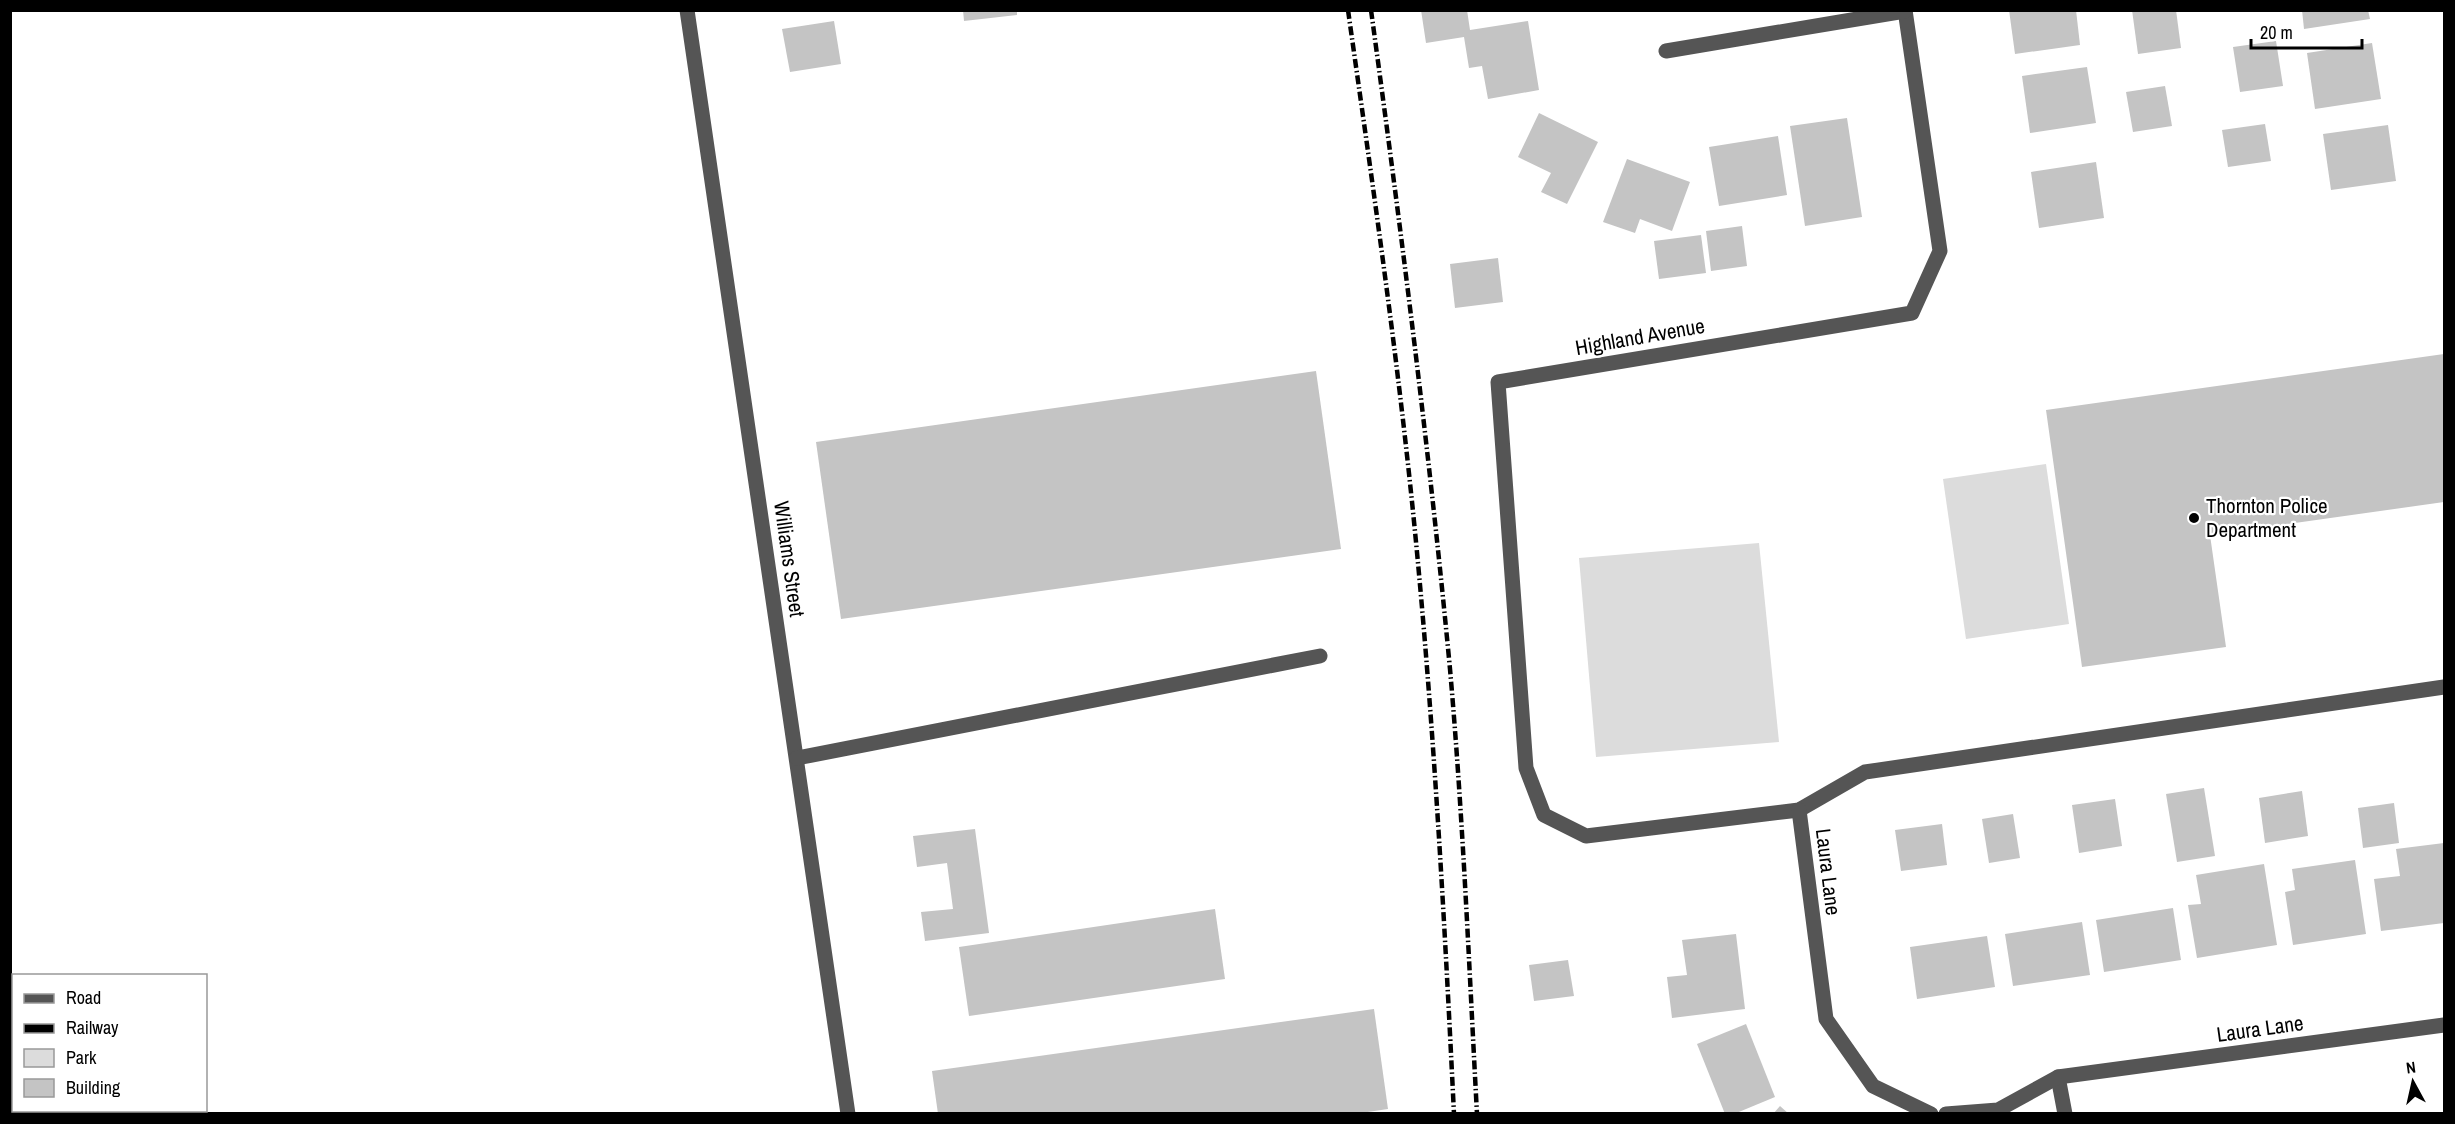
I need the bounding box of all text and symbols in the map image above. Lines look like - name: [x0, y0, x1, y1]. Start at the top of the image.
- scale bar: [2251, 12, 2362, 50]
- text: 20 m: [2260, 20, 2293, 45]
- street label: Highland Avenue: [1573, 311, 1707, 362]
- place label: Thornton Police Department: [2206, 491, 2328, 544]
- street label: Williams Street: [767, 499, 812, 619]
- marker: Thornton Police Department: [2187, 511, 2201, 525]
- street label: Laura Lane: [1809, 827, 1848, 917]
- legend: [12, 974, 207, 1112]
- text: Road: [66, 985, 101, 1010]
- street label: Laura Lane: [2215, 1008, 2305, 1049]
- text: Railway: [66, 1015, 119, 1040]
- text: Park: [66, 1045, 97, 1070]
- north arrow: [2383, 1052, 2443, 1112]
- text: N: [2405, 1056, 2417, 1079]
- text: Building: [66, 1075, 121, 1100]

